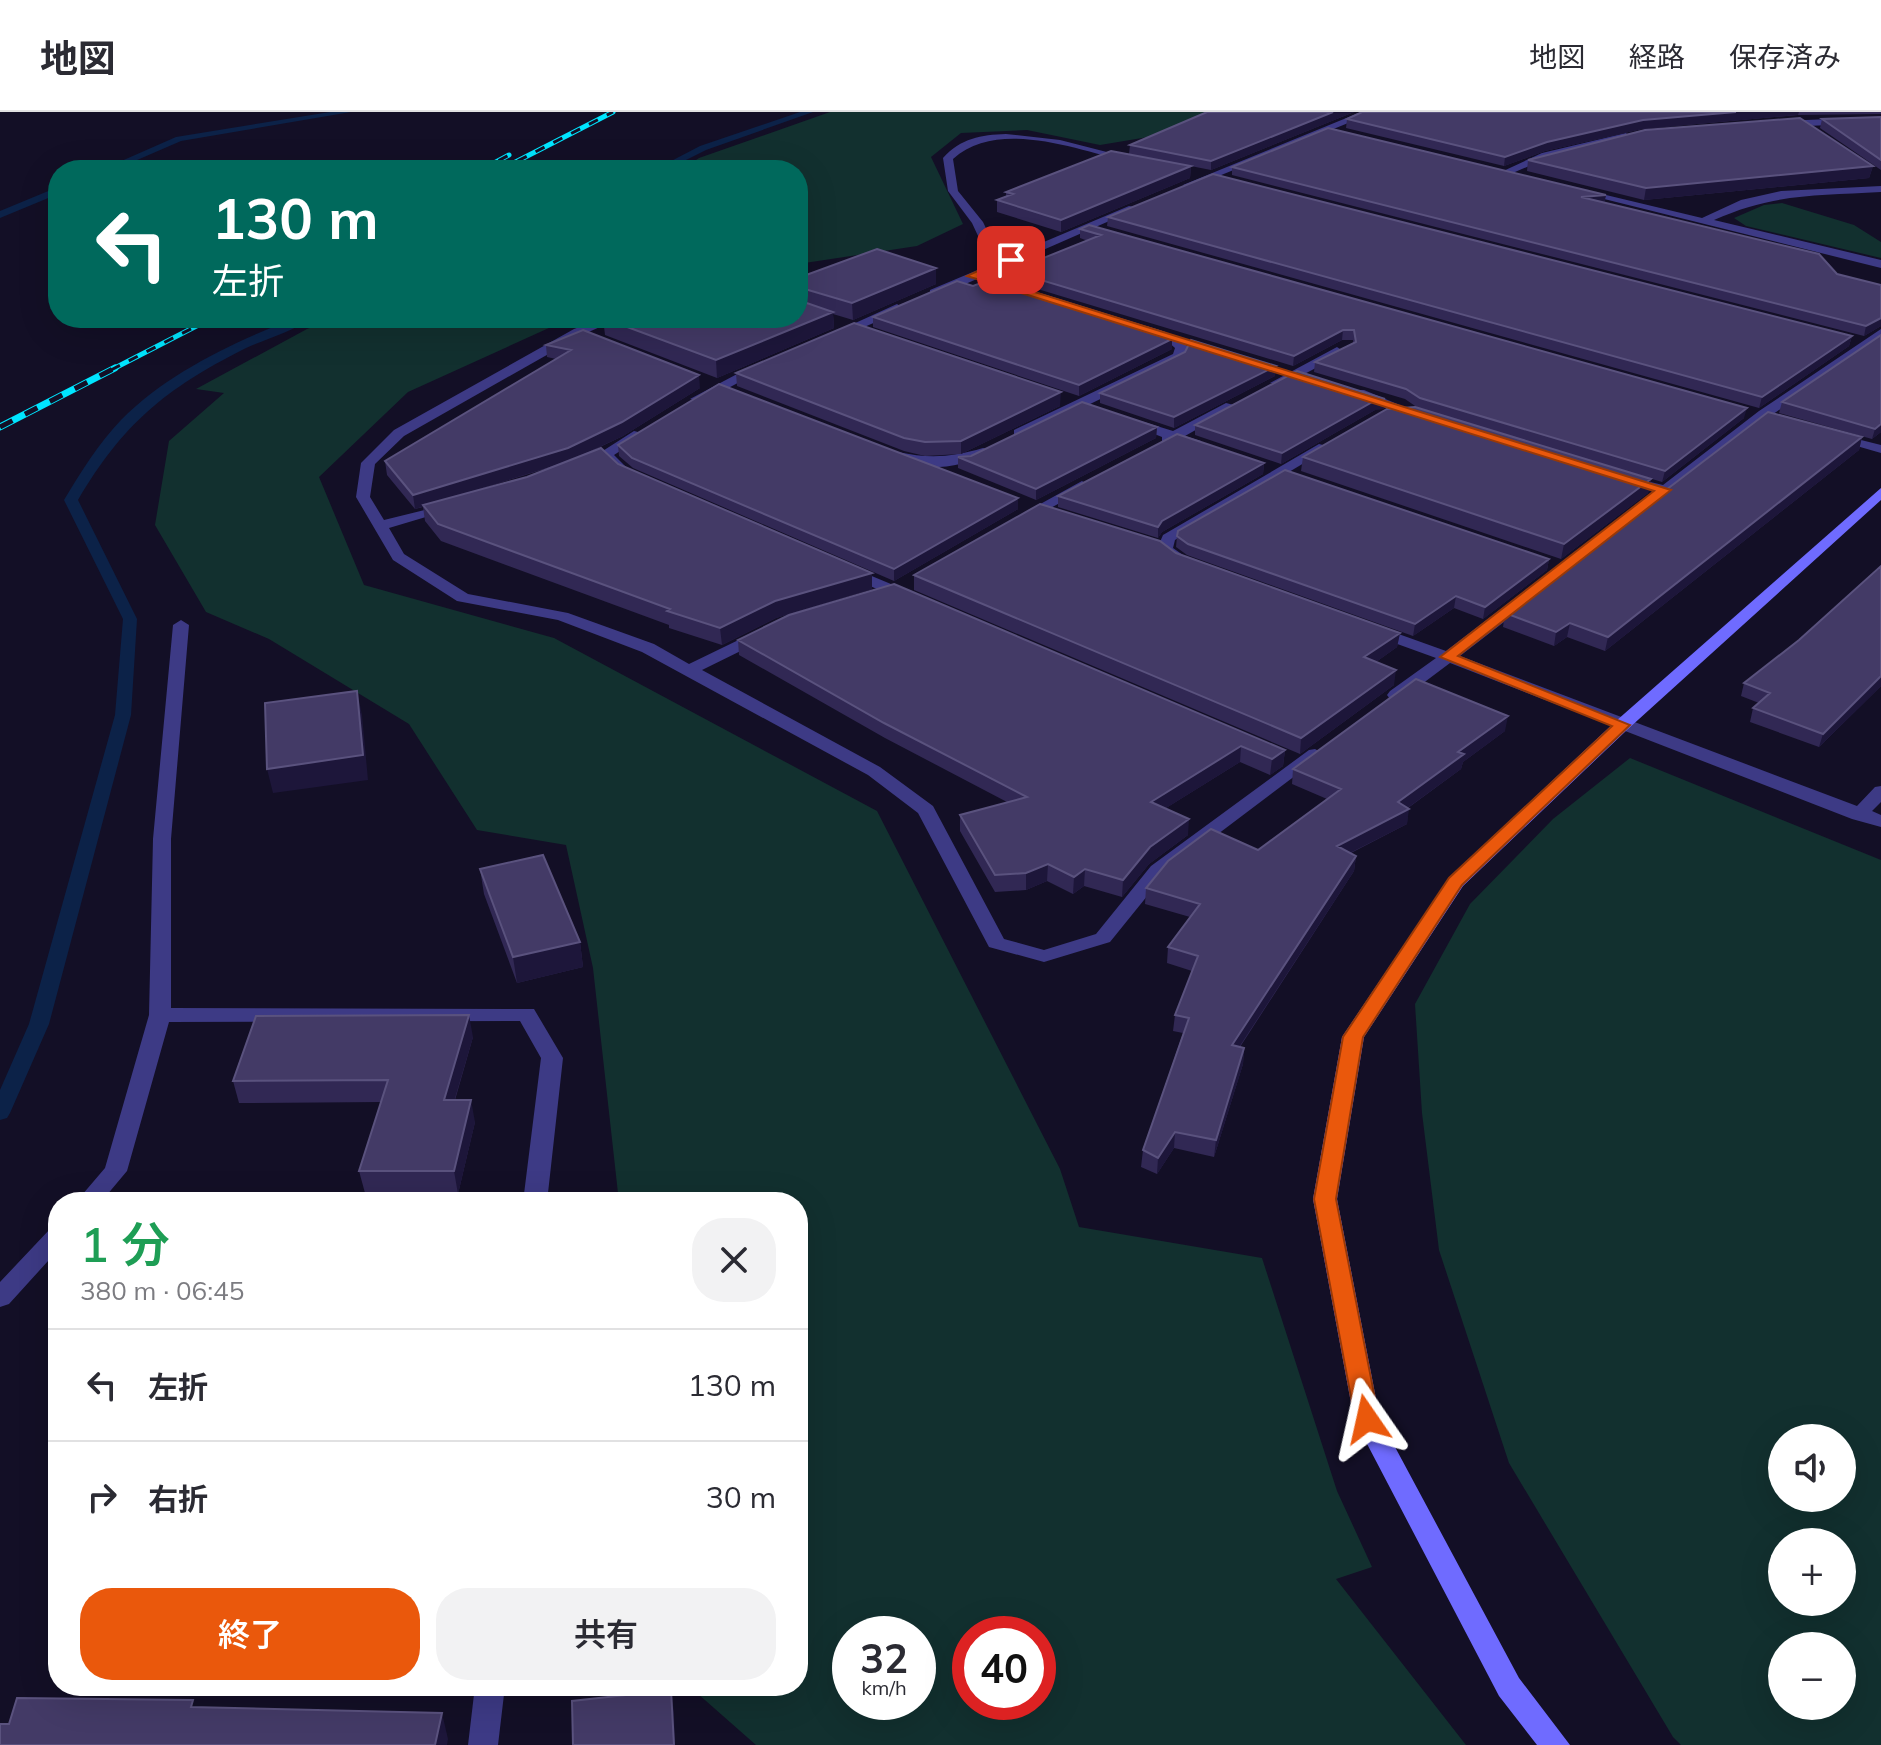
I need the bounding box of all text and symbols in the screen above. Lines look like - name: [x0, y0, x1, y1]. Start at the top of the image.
- text: 地図: [40, 34, 116, 82]
- text: 地図: [1529, 39, 1585, 74]
- text: 経路: [1629, 39, 1685, 74]
- text: 保存済み: [1729, 39, 1841, 74]
- text: 130 m: [212, 183, 379, 253]
- icon: left: [80, 192, 184, 296]
- pin: [977, 226, 1045, 294]
- icon: arrive: [989, 238, 1033, 282]
- text: 左折: [212, 258, 284, 303]
- text: 1 分: [80, 1214, 170, 1274]
- button: close: [692, 1218, 776, 1302]
- text: 380 m · 06:45: [80, 1274, 244, 1307]
- icon: left: [80, 1363, 124, 1407]
- text: 130 m: [688, 1366, 776, 1404]
- text: 左折: [148, 1368, 208, 1406]
- position arrow: [1325, 1377, 1409, 1461]
- map controls: [1768, 1424, 1856, 1720]
- button: sound: [1768, 1424, 1856, 1512]
- icon: right: [80, 1475, 124, 1519]
- text: 30 m: [706, 1478, 776, 1516]
- text: 右折: [148, 1480, 208, 1518]
- button: +: [1768, 1528, 1856, 1616]
- button: 終了: [80, 1588, 420, 1680]
- button: 共有: [436, 1588, 776, 1680]
- speed limit sign: 40: [952, 1616, 1056, 1720]
- button: −: [1768, 1632, 1856, 1720]
- text: 32: [860, 1633, 908, 1683]
- text: km/h: [861, 1675, 907, 1700]

